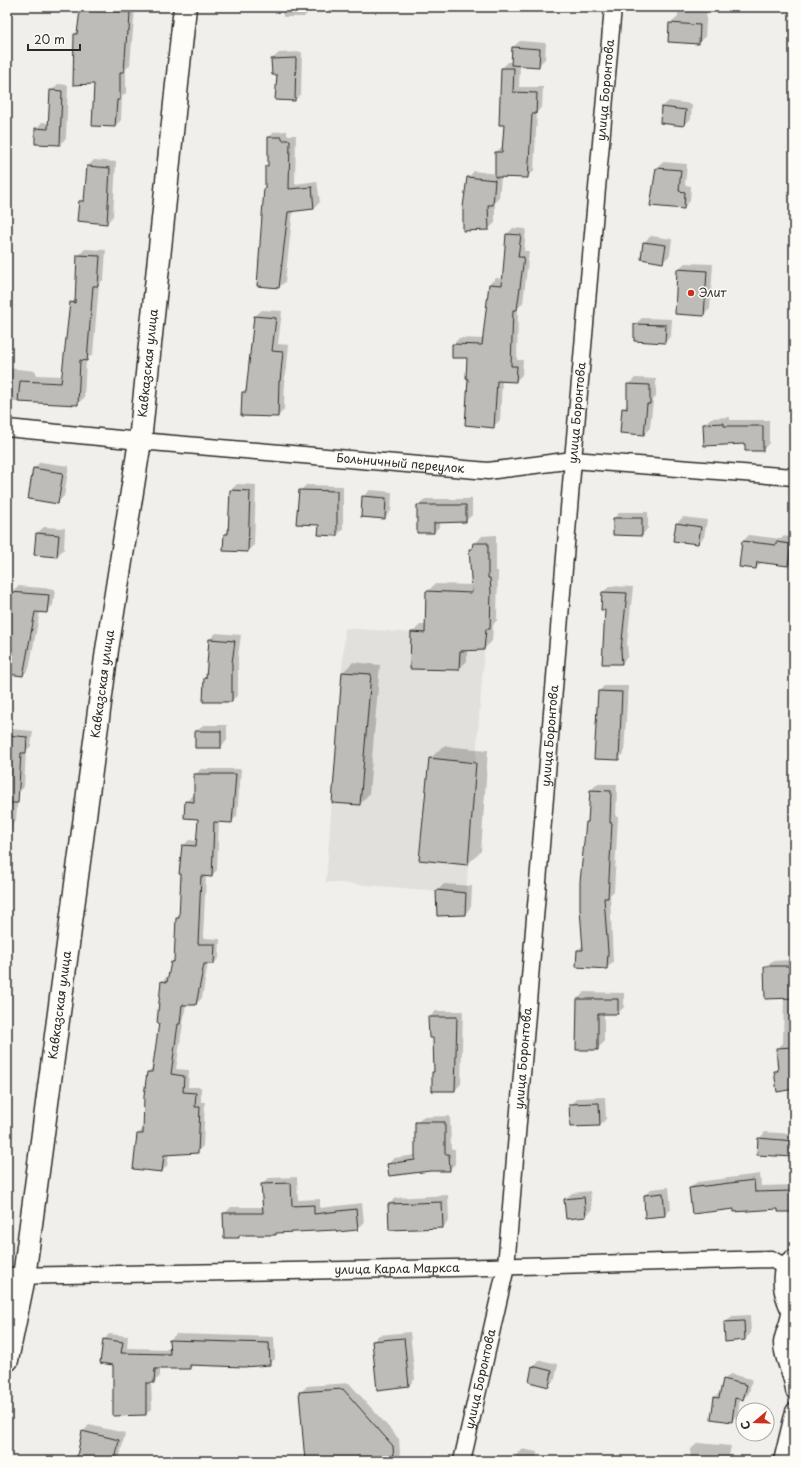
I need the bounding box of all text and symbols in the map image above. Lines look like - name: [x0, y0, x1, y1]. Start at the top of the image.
- scale bar: [28, 26, 80, 52]
- text: 20 m: [34, 30, 65, 48]
- street label: улица Боронтова: [591, 38, 618, 142]
- place label: Элит: [699, 283, 728, 301]
- marker: Элит: [686, 288, 696, 298]
- street label: Кавказская улица: [132, 307, 162, 418]
- street label: улица Боронтова: [563, 361, 590, 464]
- street label: Больничный переулок: [336, 448, 466, 477]
- street label: Кавказская улица: [85, 628, 118, 739]
- street label: улица Боронтова: [536, 684, 562, 787]
- street label: Кавказская улица: [43, 949, 75, 1060]
- street label: улица Боронтова: [509, 1006, 536, 1110]
- street label: улица Карла Маркса: [334, 1258, 460, 1278]
- street label: улица Боронтова: [460, 1327, 500, 1431]
- north arrow: [735, 1402, 775, 1442]
- text: С: [736, 1419, 754, 1432]

